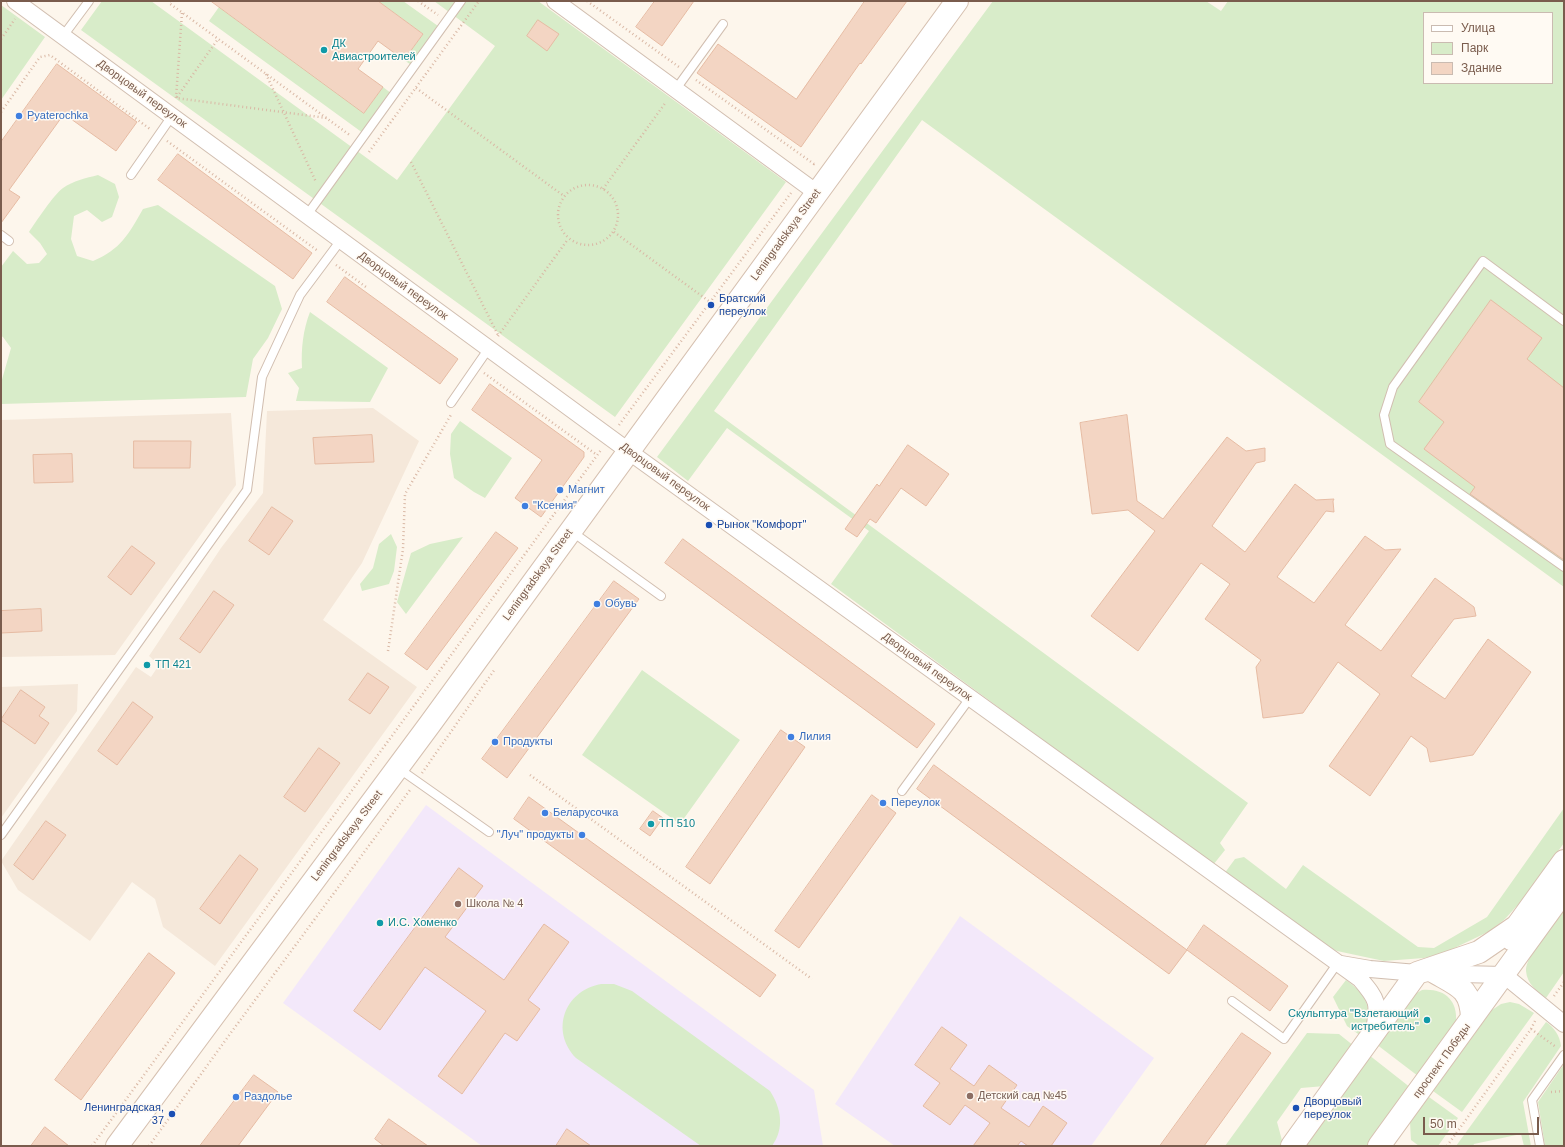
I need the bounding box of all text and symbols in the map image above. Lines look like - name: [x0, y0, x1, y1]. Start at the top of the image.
- legend: [1423, 12, 1553, 84]
- text: Улица: [1461, 21, 1495, 35]
- place label: ДК Авиастроителей: [332, 37, 416, 63]
- text: Парк: [1461, 41, 1488, 55]
- marker: ДК Авиастроителей: [319, 45, 329, 55]
- street label: Дворцовый переулок: [95, 57, 189, 131]
- text: Здание: [1461, 61, 1502, 75]
- place label: Pyaterochka: [27, 109, 88, 123]
- marker: Pyaterochka: [14, 111, 24, 121]
- street label: Leningradskaya Street: [748, 187, 824, 283]
- street label: Дворцовый переулок: [356, 249, 450, 323]
- place label: Братский переулок: [719, 292, 766, 318]
- marker: Братский переулок: [706, 300, 716, 310]
- street label: Дворцовый переулок: [618, 440, 712, 514]
- place label: Магнит: [568, 483, 605, 497]
- marker: Магнит: [555, 485, 565, 495]
- place label: "Ксения": [533, 499, 577, 513]
- marker: "Ксения": [520, 501, 530, 511]
- place label: Рынок "Комфорт": [717, 518, 806, 532]
- marker: Рынок "Комфорт": [704, 520, 714, 530]
- street label: Leningradskaya Street: [500, 527, 576, 623]
- place label: Обувь: [605, 597, 637, 611]
- marker: Обувь: [592, 599, 602, 609]
- street label: Дворцовый переулок: [880, 630, 974, 704]
- place label: ТП 421: [155, 658, 191, 672]
- marker: ТП 421: [142, 660, 152, 670]
- place label: Лилия: [799, 730, 831, 744]
- marker: Лилия: [786, 732, 796, 742]
- place label: Продукты: [503, 735, 553, 749]
- marker: Продукты: [490, 737, 500, 747]
- street label: Leningradskaya Street: [309, 788, 385, 884]
- place label: Переулок: [891, 796, 940, 810]
- marker: Переулок: [878, 798, 888, 808]
- place label: Беларусочка: [553, 806, 618, 820]
- marker: Беларусочка: [540, 808, 550, 818]
- place label: ТП 510: [659, 817, 695, 831]
- marker: ТП 510: [646, 819, 656, 829]
- place label: "Луч" продукты: [497, 828, 574, 842]
- marker: "Луч" продукты: [577, 830, 587, 840]
- place label: Школа № 4: [466, 897, 523, 911]
- marker: Школа № 4: [453, 899, 463, 909]
- place label: И.С. Хоменко: [388, 916, 457, 930]
- marker: И.С. Хоменко: [375, 918, 385, 928]
- place label: Скульптура "Взлетающий истребитель": [1288, 1007, 1419, 1033]
- marker: Скульптура "Взлетающий истребитель": [1422, 1015, 1432, 1025]
- street label: проспект Победы: [1410, 1021, 1474, 1101]
- place label: Детский сад №45: [978, 1089, 1067, 1103]
- place label: Раздолье: [244, 1090, 292, 1104]
- marker: Детский сад №45: [965, 1091, 975, 1101]
- marker: Раздолье: [231, 1092, 241, 1102]
- place label: Дворцовый переулок: [1304, 1095, 1362, 1121]
- place label: Ленинградская, 37: [84, 1101, 164, 1127]
- marker: Дворцовый переулок: [1291, 1103, 1301, 1113]
- marker: Ленинградская, 37: [167, 1109, 177, 1119]
- scale bar: [1425, 1109, 1541, 1135]
- text: 50 m: [1430, 1117, 1457, 1131]

